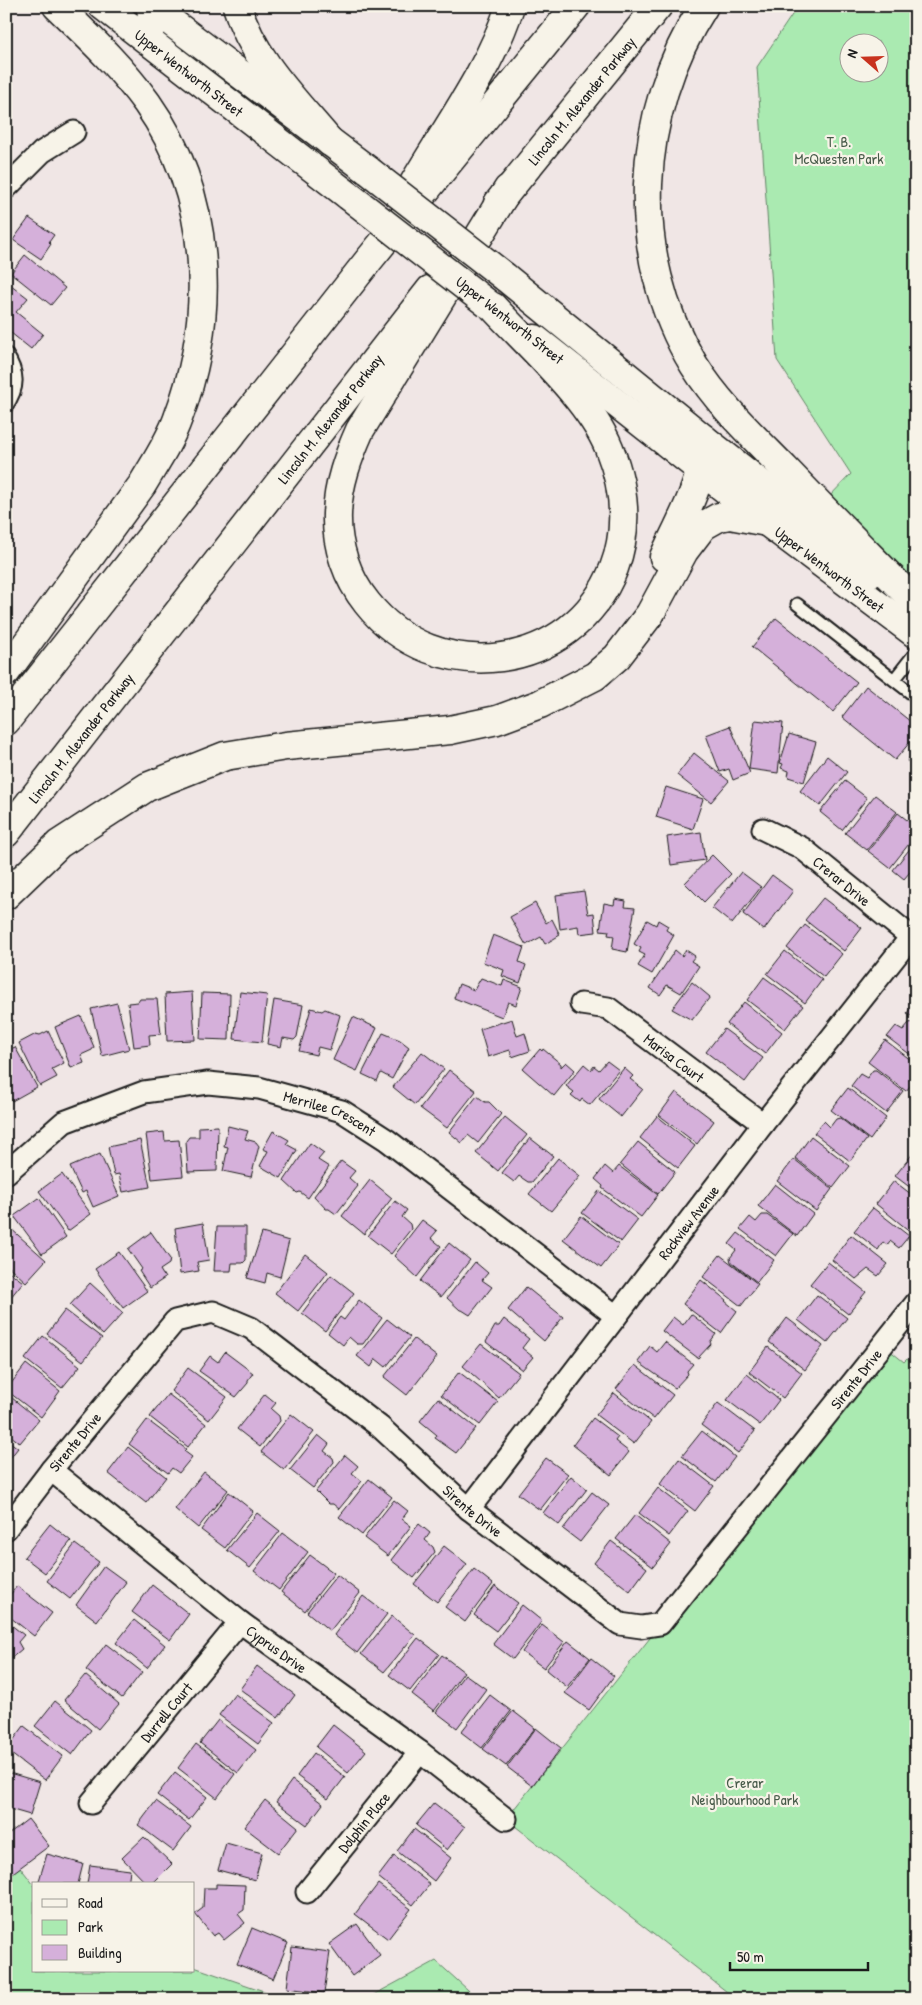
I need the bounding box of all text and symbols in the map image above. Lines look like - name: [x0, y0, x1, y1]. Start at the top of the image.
- street label: Upper Wentworth Street: [131, 24, 249, 122]
- street label: Lincoln M. Alexander Parkway: [523, 32, 640, 169]
- north arrow: [840, 32, 890, 82]
- text: N: [841, 46, 862, 60]
- park label: T. B. McQuesten Park: [795, 131, 883, 169]
- street label: Upper Wentworth Street: [452, 271, 569, 369]
- street label: Lincoln M. Alexander Parkway: [272, 349, 387, 488]
- street label: Upper Wentworth Street: [771, 521, 890, 618]
- street label: Lincoln M. Alexander Parkway: [23, 668, 138, 807]
- street label: Crerar Drive: [809, 851, 875, 911]
- street label: Marisa Court: [640, 1028, 709, 1088]
- street label: Merrilee Crescent: [281, 1085, 381, 1141]
- street label: Rockview Avenue: [653, 1180, 723, 1264]
- street label: Sirente Drive: [825, 1344, 886, 1413]
- street label: Sirente Drive: [44, 1407, 106, 1476]
- street label: Sirente Drive: [438, 1480, 507, 1542]
- street label: Cyprus Drive: [242, 1620, 312, 1678]
- street label: Durrell Court: [135, 1677, 197, 1746]
- park label: Crerar Neighbourhood Park: [691, 1772, 799, 1810]
- street label: Dolphin Place: [333, 1787, 394, 1857]
- legend: [32, 1882, 195, 1972]
- text: Road: [78, 1892, 103, 1913]
- text: Park: [78, 1916, 103, 1937]
- scale bar: [730, 1940, 867, 1972]
- text: Building: [78, 1942, 122, 1963]
- text: 50 m: [737, 1946, 764, 1967]

